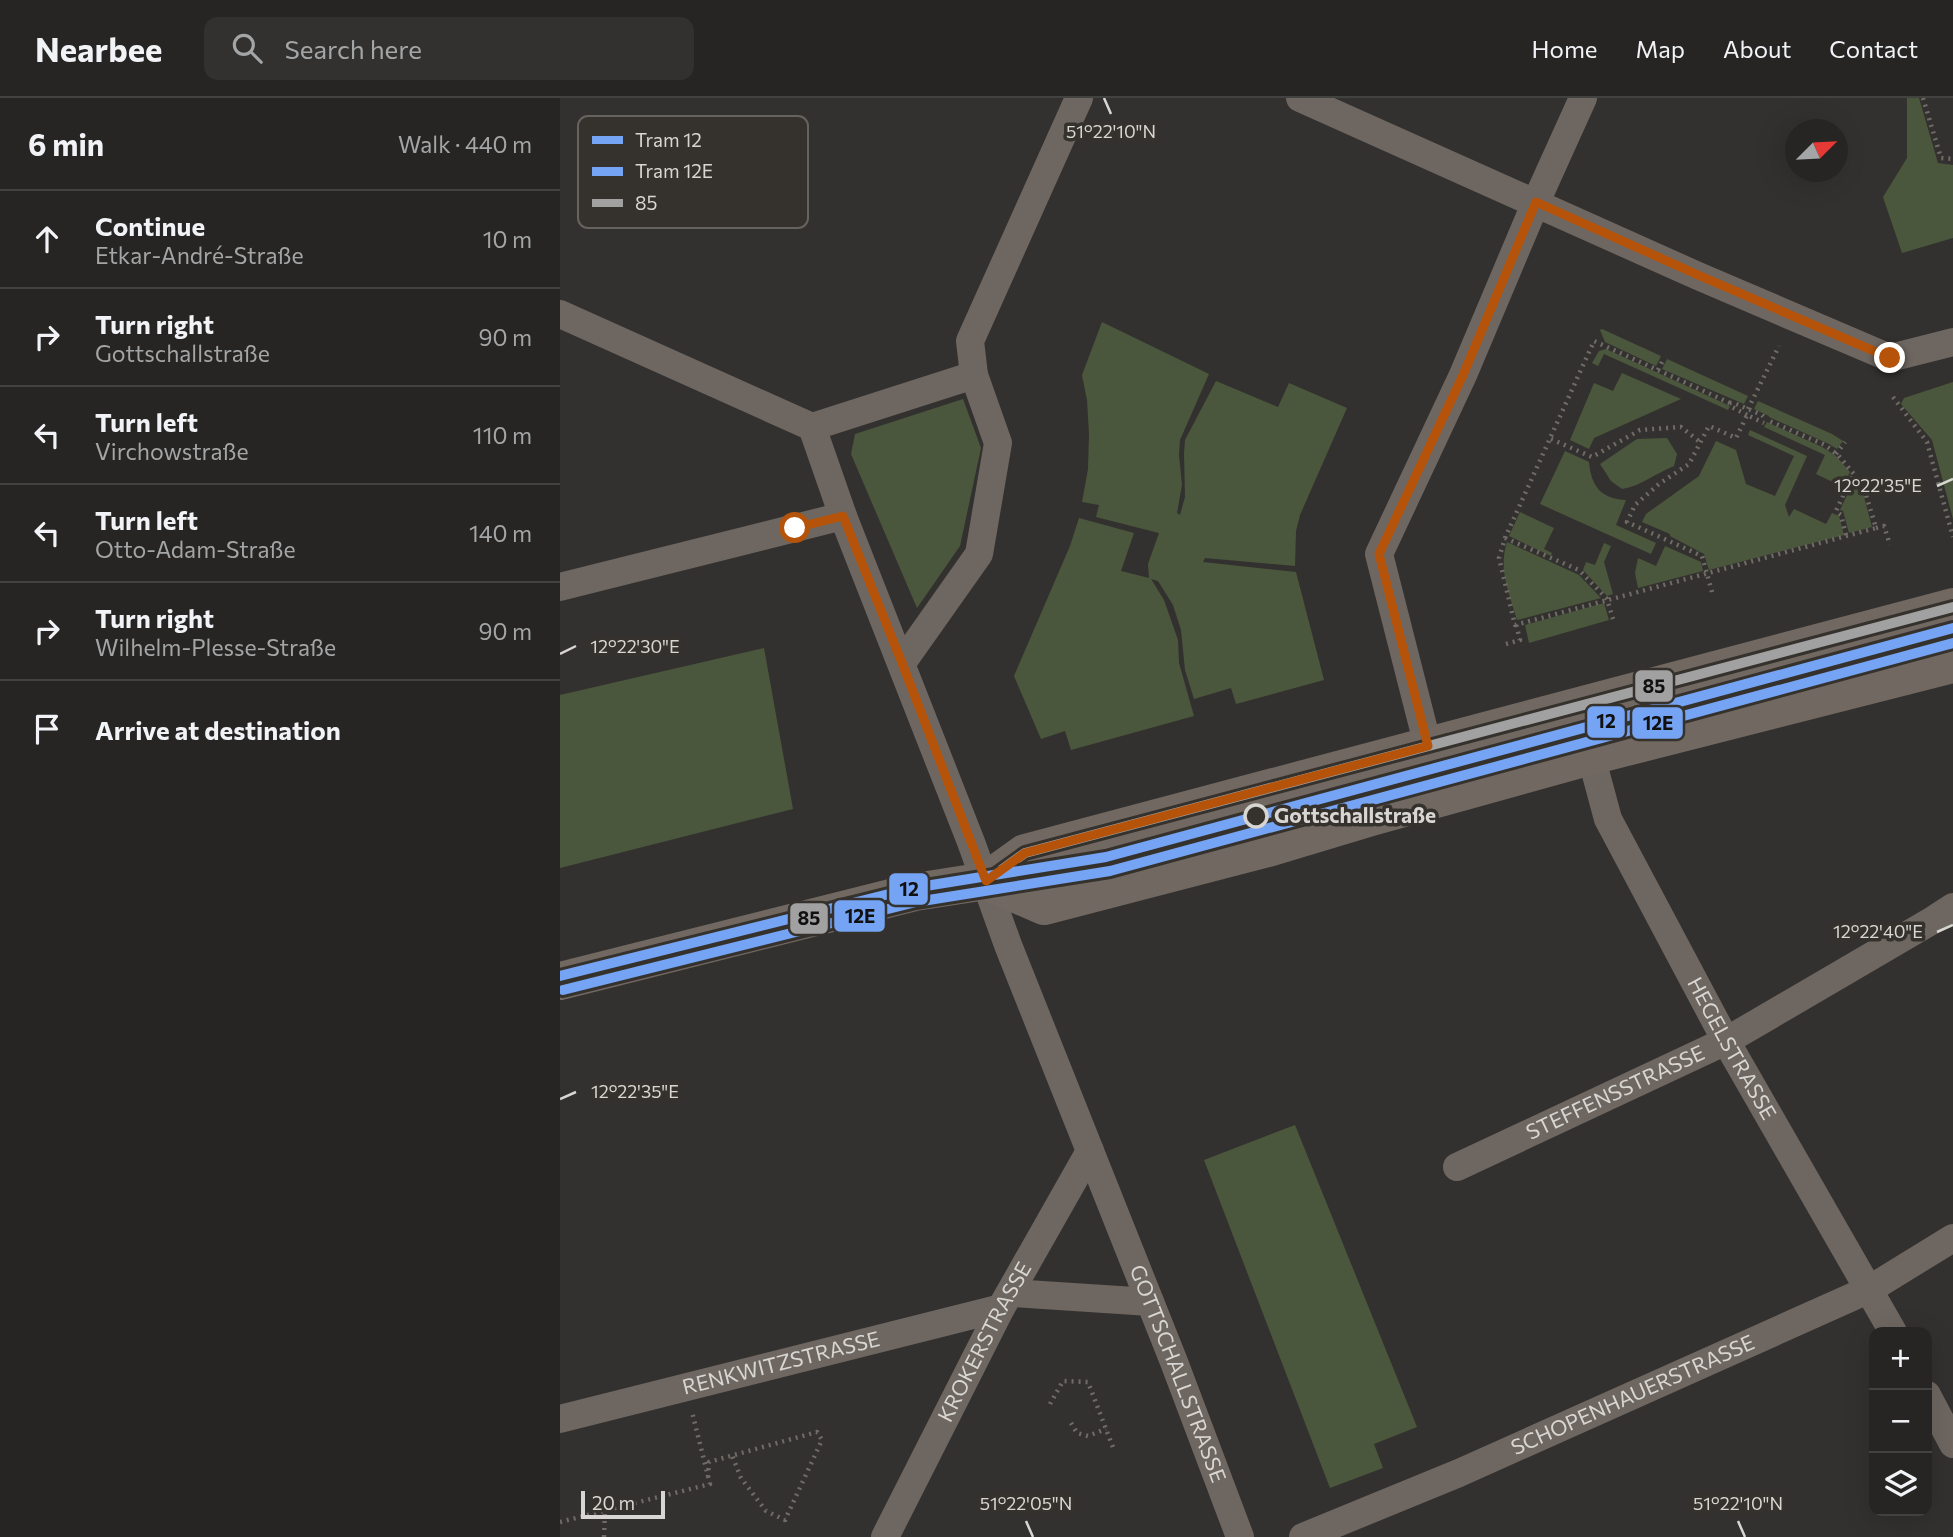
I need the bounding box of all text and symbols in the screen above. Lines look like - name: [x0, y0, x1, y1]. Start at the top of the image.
- search box: [204, 17, 694, 80]
- text: Nearbee: [35, 28, 162, 69]
- icon: search: [228, 29, 266, 67]
- text: Search here: [284, 33, 422, 64]
- text: Home: [1532, 34, 1598, 63]
- text: Map: [1636, 34, 1685, 63]
- text: About: [1723, 34, 1791, 63]
- text: Contact: [1829, 34, 1918, 63]
- legend: [578, 116, 808, 228]
- north arrow: [1785, 119, 1848, 182]
- text: 51°22'10"N: [1066, 120, 1156, 142]
- text: 6 min: [28, 125, 104, 162]
- text: Tram 12: [635, 128, 702, 151]
- text: Walk · 440 m: [398, 130, 532, 158]
- text: Tram 12E: [635, 159, 713, 182]
- text: 85: [635, 191, 657, 214]
- text: Continue: [95, 210, 205, 241]
- icon: ahead: [28, 220, 66, 258]
- text: 10 m: [483, 225, 532, 253]
- text: Etkar-André-Straße: [95, 241, 304, 269]
- text: Turn right: [95, 308, 214, 339]
- icon: right: [28, 318, 66, 356]
- text: 90 m: [479, 323, 532, 351]
- text: Gottschallstraße: [95, 339, 270, 367]
- route end: [1874, 342, 1905, 373]
- text: Turn left: [95, 406, 198, 437]
- icon: left: [28, 416, 66, 454]
- text: 110 m: [473, 421, 532, 449]
- text: Virchowstraße: [95, 437, 249, 465]
- text: 12°22'35"E: [1834, 474, 1922, 496]
- text: Turn left: [95, 504, 198, 535]
- route start: [779, 512, 810, 543]
- icon: left: [28, 514, 66, 552]
- text: 140 m: [469, 519, 532, 547]
- text: Otto-Adam-Straße: [95, 535, 296, 563]
- text: Turn right: [95, 602, 214, 633]
- icon: right: [28, 612, 66, 650]
- text: 90 m: [479, 617, 532, 645]
- text: Wilhelm-Plesse-Straße: [95, 633, 336, 661]
- text: 12°22'30"E: [590, 635, 680, 657]
- line badge: 85: [1634, 669, 1674, 703]
- text: 85: [1643, 674, 1665, 697]
- line badge: 12: [1586, 705, 1626, 739]
- line badge: 12E: [1631, 706, 1684, 740]
- text: 12: [1596, 709, 1616, 732]
- icon: arrive: [28, 710, 66, 748]
- text: 12E: [1643, 711, 1673, 734]
- text: Arrive at destination: [95, 714, 341, 745]
- place label: Gottschallstraße: [1274, 802, 1436, 827]
- marker: Gottschallstraße: [1244, 804, 1268, 828]
- line badge: 12: [888, 872, 929, 906]
- text: 12: [899, 877, 919, 900]
- line badge: 12E: [833, 899, 886, 933]
- line badge: 85: [789, 902, 829, 935]
- text: 12E: [845, 904, 875, 927]
- text: 85: [798, 906, 820, 929]
- text: 12°22'40"E: [1833, 920, 1923, 942]
- street label: HEGELSTRASSE: [1683, 972, 1782, 1124]
- street label: STEFFENSSTRASSE: [1522, 1039, 1708, 1144]
- text: 12°22'35"E: [591, 1080, 679, 1102]
- street label: KROKERSTRASSE: [932, 1257, 1036, 1426]
- street label: GOTTSCHALLSTRASSE: [1126, 1261, 1232, 1485]
- street label: RENKWITZSTRASSE: [679, 1325, 882, 1399]
- map controls: [1869, 1327, 1932, 1516]
- button: +: [1869, 1327, 1932, 1390]
- street label: SCHOPENHAUERSTRASSE: [1507, 1329, 1758, 1459]
- button: −: [1869, 1390, 1932, 1453]
- button: layers: [1869, 1453, 1932, 1516]
- scale bar: [581, 1488, 665, 1520]
- text: 20 m: [592, 1491, 635, 1514]
- text: 51°22'05"N: [980, 1492, 1072, 1514]
- text: 51°22'10"N: [1693, 1492, 1783, 1514]

